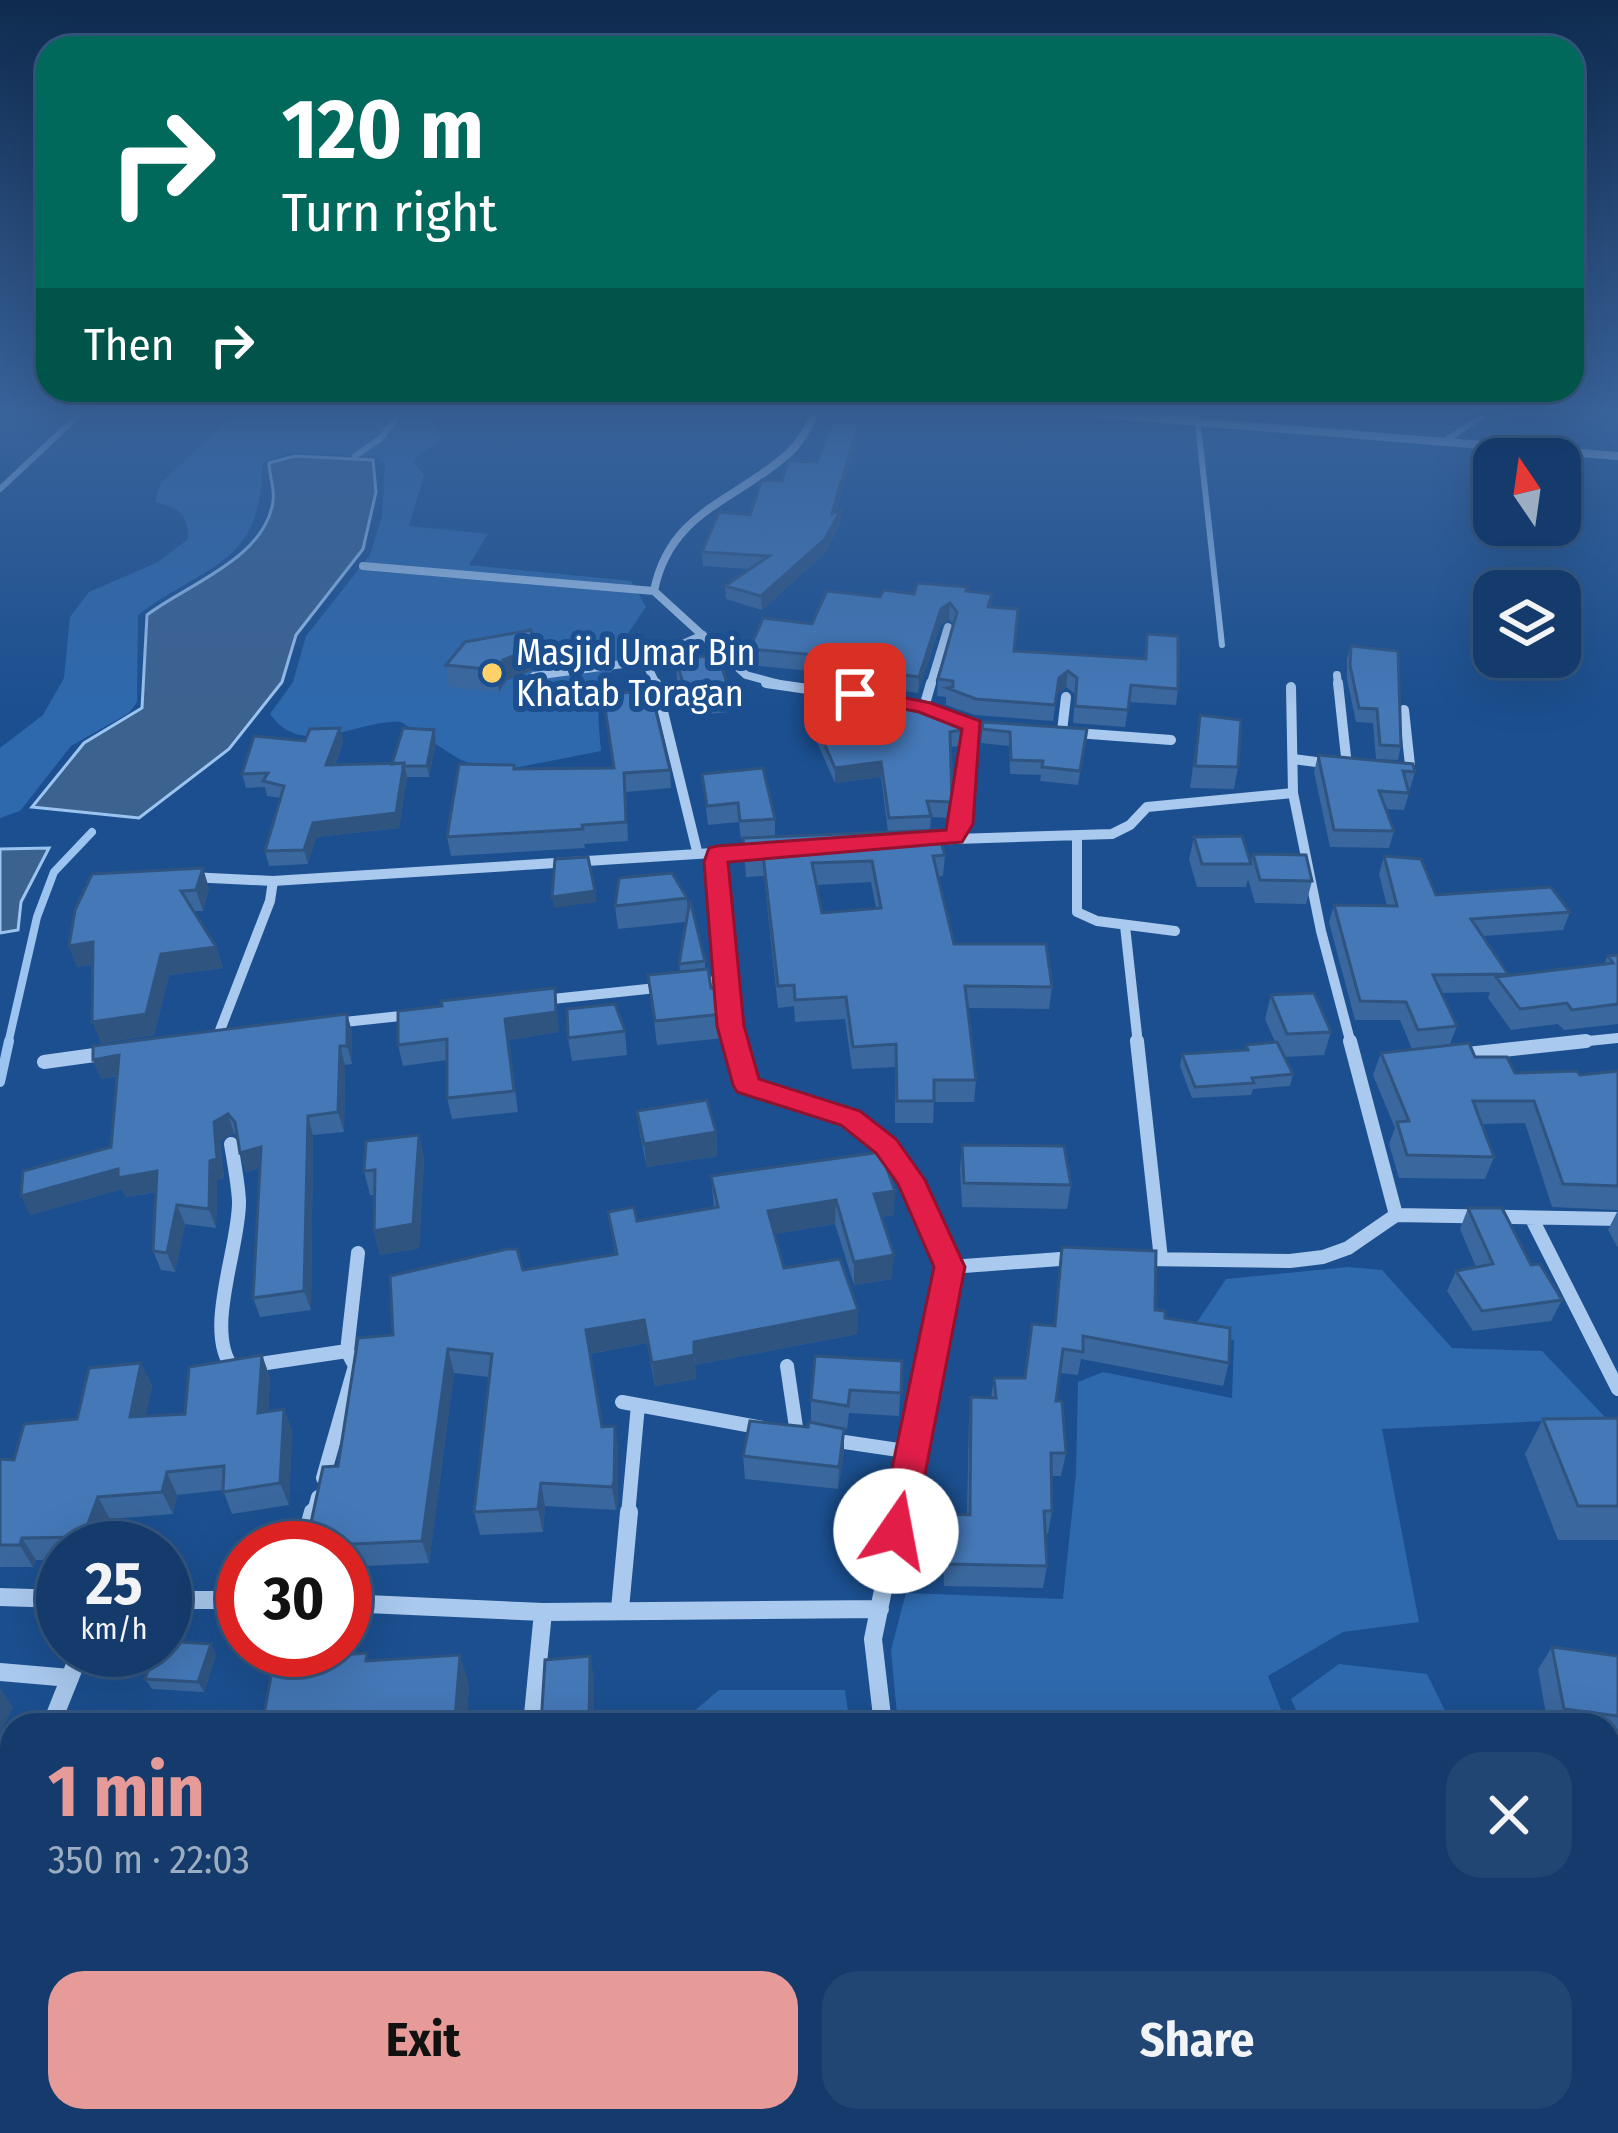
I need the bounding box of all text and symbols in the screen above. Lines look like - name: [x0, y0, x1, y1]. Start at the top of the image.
- text: 120 m: [282, 79, 484, 180]
- icon: right: [84, 84, 240, 240]
- text: Turn right: [282, 181, 497, 245]
- icon: right: [199, 312, 265, 378]
- text: Then: [84, 318, 175, 372]
- north arrow: [1473, 438, 1581, 546]
- map controls: [1473, 438, 1581, 678]
- button: layers: [1473, 570, 1581, 678]
- place label: Masjid Umar Bin Khatab Toragan: [516, 631, 756, 716]
- pin: [804, 643, 906, 745]
- marker: Masjid Umar Bin Khatab Toragan: [479, 660, 505, 686]
- icon: arrive: [822, 661, 888, 727]
- position arrow: [833, 1468, 959, 1594]
- speed limit sign: 30: [216, 1521, 372, 1677]
- text: 25: [85, 1548, 143, 1620]
- text: km/h: [81, 1611, 147, 1647]
- text: 1 min: [48, 1749, 205, 1835]
- button: close: [1446, 1752, 1572, 1878]
- text: 350 m · 22:03: [48, 1837, 250, 1883]
- button: Exit: [48, 1971, 798, 2109]
- button: Share: [822, 1971, 1572, 2109]

